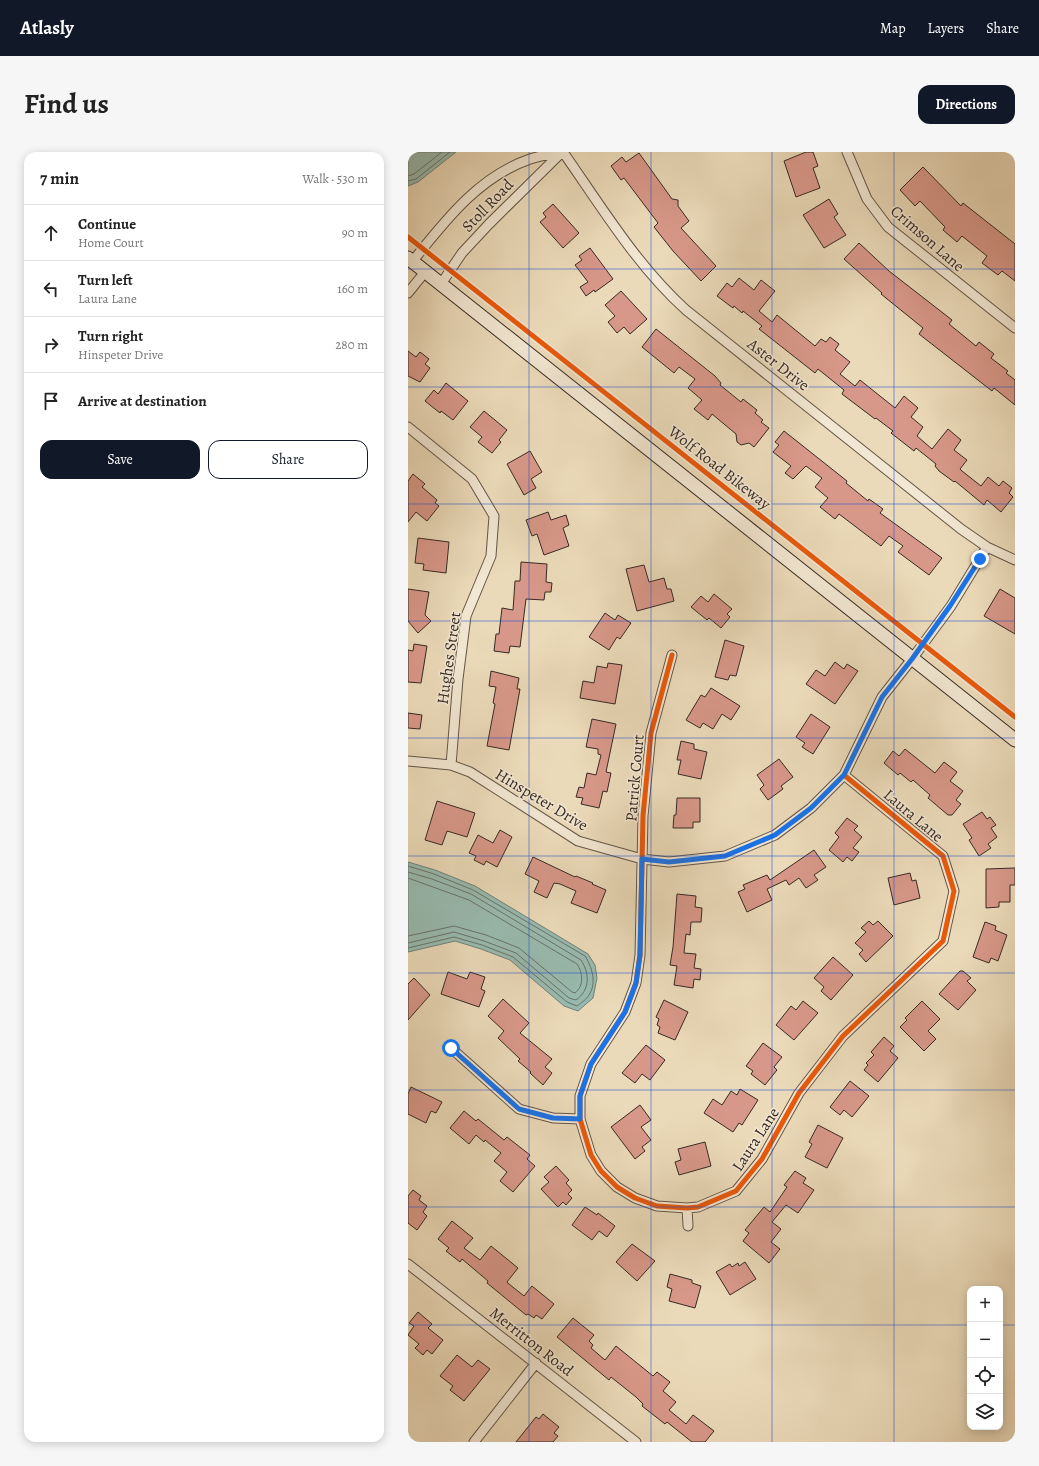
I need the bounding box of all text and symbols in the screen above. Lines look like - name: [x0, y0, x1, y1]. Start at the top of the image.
- text: Atlasly: [20, 15, 74, 41]
- text: Map: [880, 19, 906, 38]
- text: Layers: [928, 19, 964, 38]
- text: Share: [986, 19, 1019, 38]
- text: Find us: [24, 85, 109, 123]
- button: Directions: [918, 85, 1015, 124]
- text: 7 min: [40, 167, 79, 190]
- text: Walk · 530 m: [302, 170, 368, 187]
- street label: Stoll Road: [457, 174, 519, 237]
- street label: Crimson Lane: [886, 200, 969, 277]
- text: Continue: [78, 214, 136, 234]
- icon: ahead: [40, 222, 62, 244]
- text: 90 m: [342, 224, 368, 241]
- text: Home Court: [78, 234, 144, 251]
- text: Turn left: [78, 270, 133, 290]
- icon: left: [40, 278, 62, 300]
- text: 160 m: [337, 280, 368, 297]
- text: Laura Lane: [78, 290, 137, 307]
- text: Turn right: [78, 326, 143, 346]
- street label: Aster Drive: [742, 333, 814, 396]
- icon: right: [40, 334, 62, 356]
- text: 280 m: [335, 336, 368, 353]
- text: Hinspeter Drive: [78, 346, 163, 363]
- icon: arrive: [40, 390, 62, 412]
- text: Arrive at destination: [78, 391, 207, 411]
- street label: Wolf Road Bikeway: [663, 420, 776, 515]
- button: Save: [40, 440, 200, 479]
- button: Share: [208, 440, 368, 479]
- route end: [971, 550, 989, 568]
- street label: Hughes Street: [432, 610, 466, 706]
- street label: Patrick Court: [620, 734, 650, 823]
- street label: Hinspeter Drive: [491, 763, 592, 836]
- street label: Laura Lane: [879, 784, 948, 847]
- route start: [442, 1039, 460, 1057]
- street label: Laura Lane: [727, 1103, 785, 1176]
- map controls: [967, 1286, 1003, 1430]
- button: +: [967, 1286, 1003, 1322]
- street label: Merritton Road: [485, 1302, 578, 1382]
- button: −: [967, 1322, 1003, 1358]
- button: locate: [967, 1358, 1003, 1394]
- button: layers: [967, 1394, 1003, 1430]

